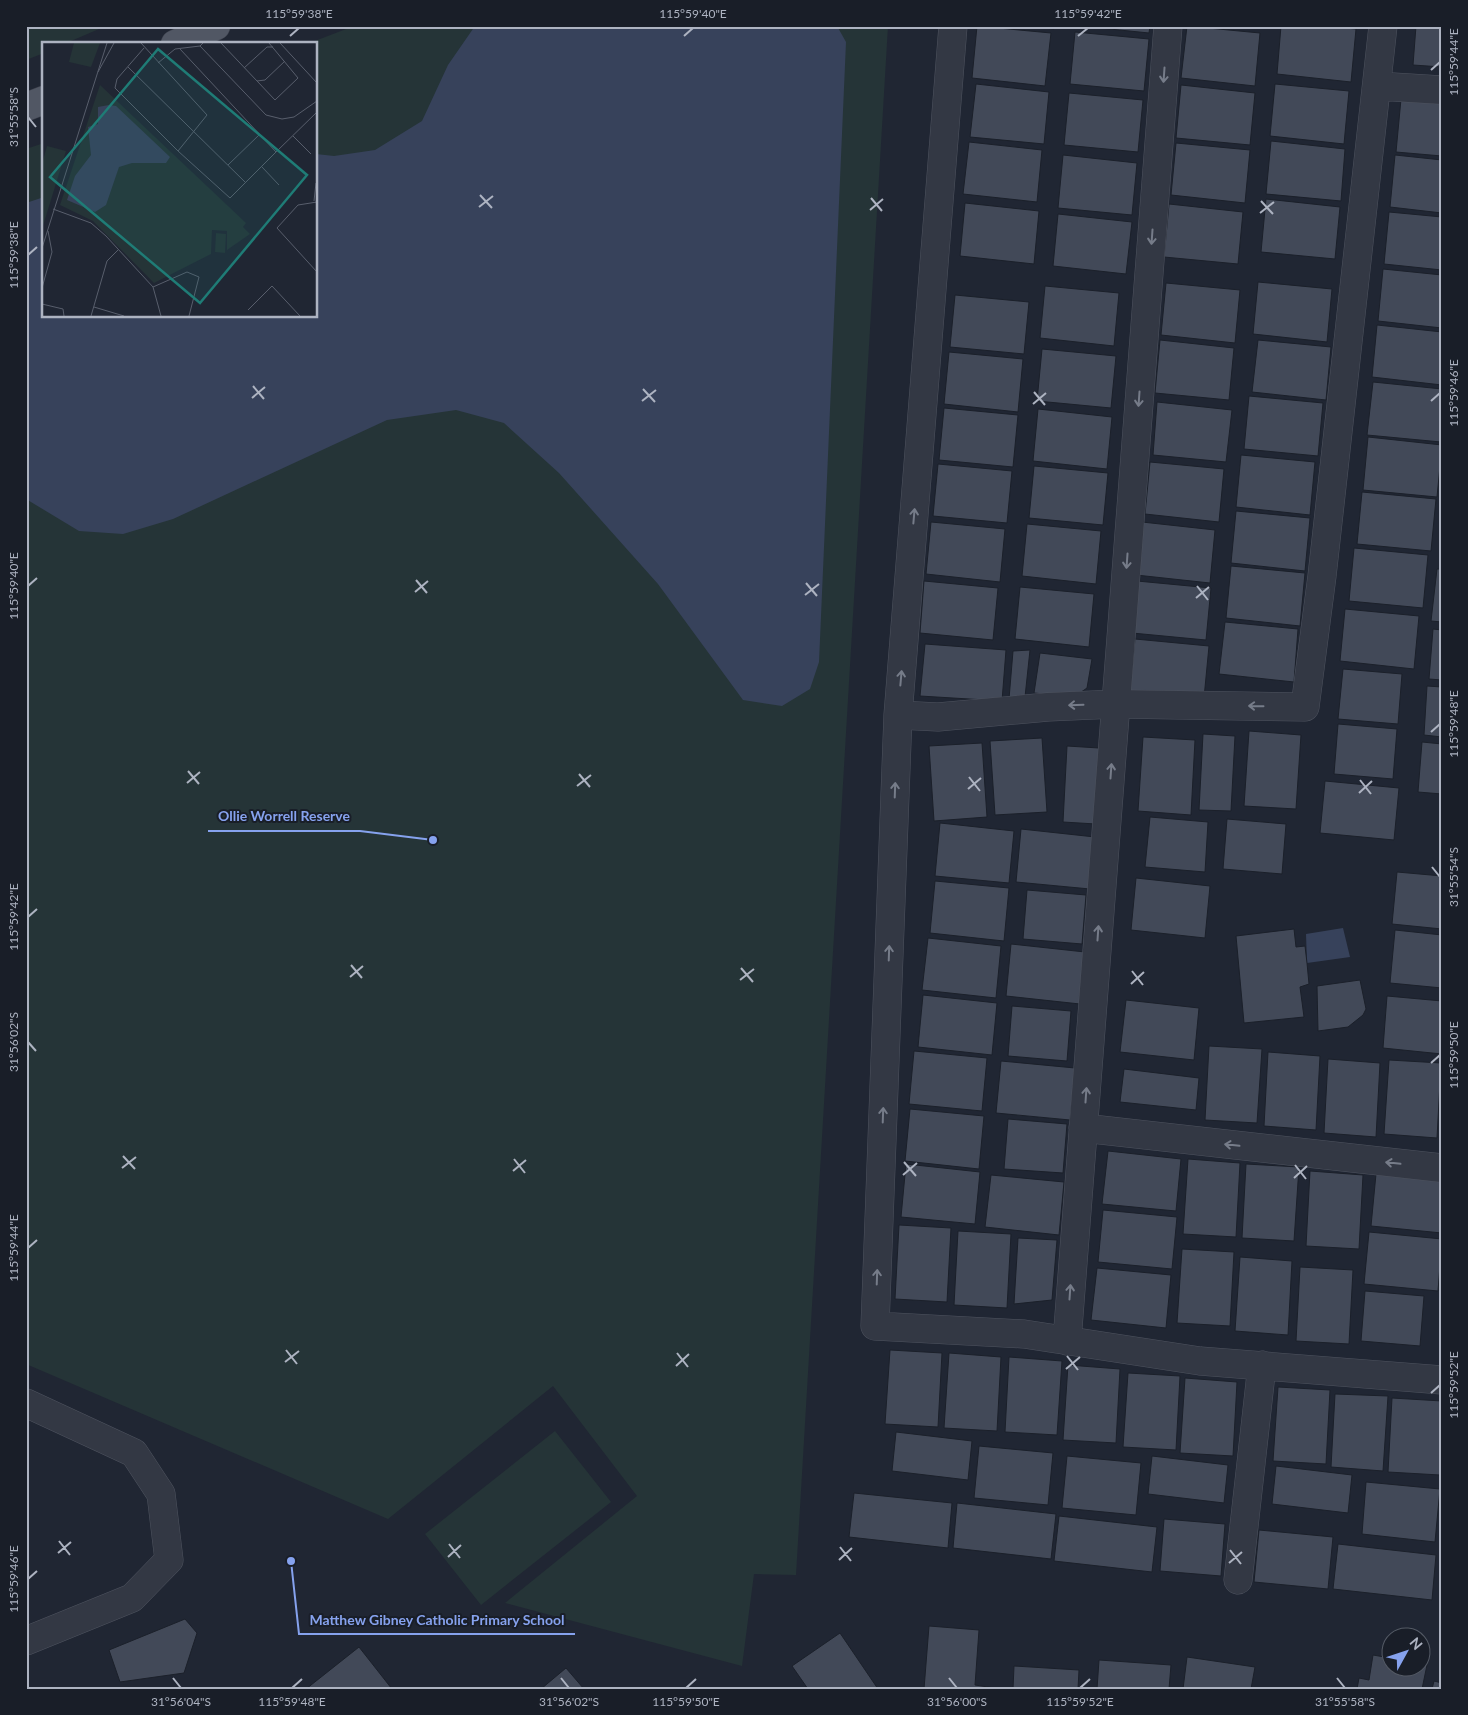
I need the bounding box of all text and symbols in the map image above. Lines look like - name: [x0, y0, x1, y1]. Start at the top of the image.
- text: 115°59'38"E: [265, 6, 333, 21]
- text: 115°59'40"E: [659, 6, 727, 21]
- text: 115°59'42"E: [1054, 6, 1122, 21]
- text: 115°59'44"E: [1446, 28, 1461, 96]
- inset map: [42, 42, 318, 318]
- one-way arrow: [1160, 67, 1169, 83]
- text: 31°55'58"S: [6, 87, 21, 147]
- text: 115°59'38"E: [6, 221, 21, 289]
- one-way arrow: [1147, 229, 1157, 245]
- text: 115°59'46"E: [1446, 359, 1461, 427]
- one-way arrow: [1135, 391, 1144, 407]
- one-way arrow: [909, 509, 919, 525]
- text: 115°59'40"E: [6, 552, 21, 620]
- one-way arrow: [1122, 553, 1132, 569]
- one-way arrow: [896, 671, 906, 687]
- text: 115°59'48"E: [1446, 690, 1461, 758]
- one-way arrow: [1068, 701, 1084, 710]
- one-way arrow: [1248, 701, 1264, 711]
- one-way arrow: [1106, 764, 1115, 780]
- one-way arrow: [891, 782, 900, 798]
- callout: Ollie Worrell Reserve: [208, 802, 360, 831]
- text: Ollie Worrell Reserve: [218, 807, 351, 824]
- text: 31°55'54"S: [1446, 847, 1461, 907]
- text: 115°59'42"E: [6, 883, 21, 951]
- one-way arrow: [1093, 926, 1103, 942]
- one-way arrow: [885, 945, 894, 961]
- text: 31°56'02"S: [6, 1012, 21, 1072]
- text: 115°59'50"E: [1446, 1021, 1461, 1089]
- one-way arrow: [1081, 1088, 1090, 1104]
- one-way arrow: [879, 1107, 888, 1123]
- one-way arrow: [1224, 1140, 1240, 1150]
- one-way arrow: [1386, 1158, 1402, 1167]
- text: 115°59'44"E: [6, 1214, 21, 1282]
- one-way arrow: [873, 1270, 882, 1286]
- one-way arrow: [1066, 1284, 1075, 1300]
- text: 115°59'52"E: [1446, 1351, 1461, 1419]
- text: 115°59'46"E: [6, 1545, 21, 1613]
- callout: Matthew Gibney Catholic Primary School: [299, 1605, 575, 1634]
- text: Matthew Gibney Catholic Primary School: [309, 1611, 565, 1628]
- north arrow: [1380, 1628, 1430, 1678]
- text: N: [1406, 1634, 1426, 1653]
- text: 31°56'04"S: [151, 1694, 211, 1709]
- text: 115°59'48"E: [258, 1694, 326, 1709]
- text: 31°56'02"S: [539, 1694, 599, 1709]
- text: 115°59'50"E: [652, 1694, 720, 1709]
- text: 31°56'00"S: [927, 1694, 987, 1709]
- text: 115°59'52"E: [1046, 1694, 1114, 1709]
- text: 31°55'58"S: [1315, 1694, 1375, 1709]

